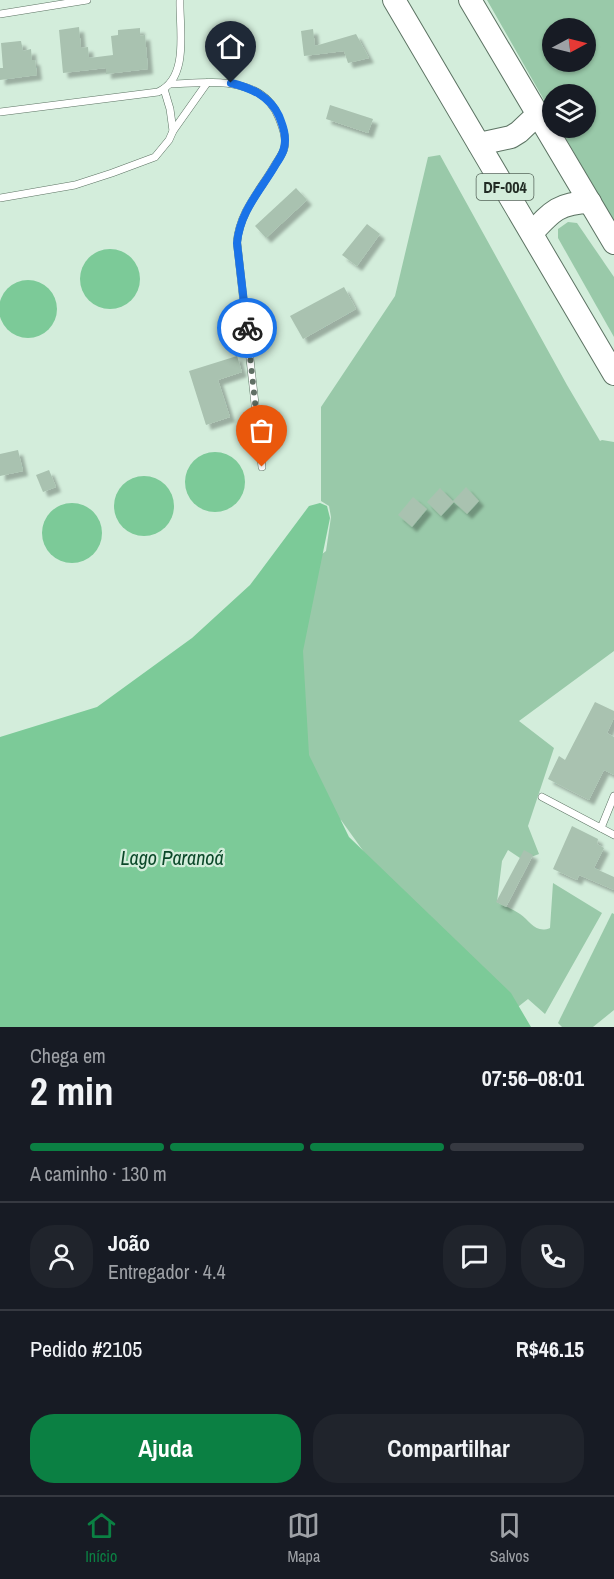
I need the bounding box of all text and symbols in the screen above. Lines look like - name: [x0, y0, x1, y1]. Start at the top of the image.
- north arrow: [542, 18, 596, 72]
- map controls: [542, 18, 596, 138]
- pin: [205, 21, 256, 83]
- icon: home: [214, 30, 247, 63]
- button: layers: [542, 84, 596, 138]
- road number: DF-004: [476, 174, 534, 200]
- courier: [217, 298, 277, 358]
- icon: bike: [231, 312, 264, 345]
- pin: [236, 405, 287, 467]
- icon: bag: [245, 414, 278, 447]
- water label: Lago Paranoá: [120, 844, 224, 871]
- text: Chega em: [30, 1042, 106, 1069]
- text: 07:56–08:01: [482, 1063, 584, 1093]
- text: 2 min: [30, 1065, 114, 1117]
- text: A caminho · 130 m: [30, 1160, 167, 1187]
- button: person: [30, 1225, 93, 1288]
- button: chat: [443, 1225, 506, 1288]
- button: phone: [521, 1225, 584, 1288]
- text: João: [108, 1228, 150, 1258]
- text: Entregador · 4.4: [108, 1258, 226, 1285]
- text: Pedido #2105: [30, 1334, 142, 1364]
- text: R$46.15: [516, 1334, 584, 1364]
- button: Ajuda: [30, 1414, 301, 1483]
- button: Compartilhar: [313, 1414, 584, 1483]
- tab: Início: [85, 1509, 118, 1567]
- tab: Mapa: [287, 1509, 320, 1567]
- tab: Salvos: [490, 1509, 529, 1567]

